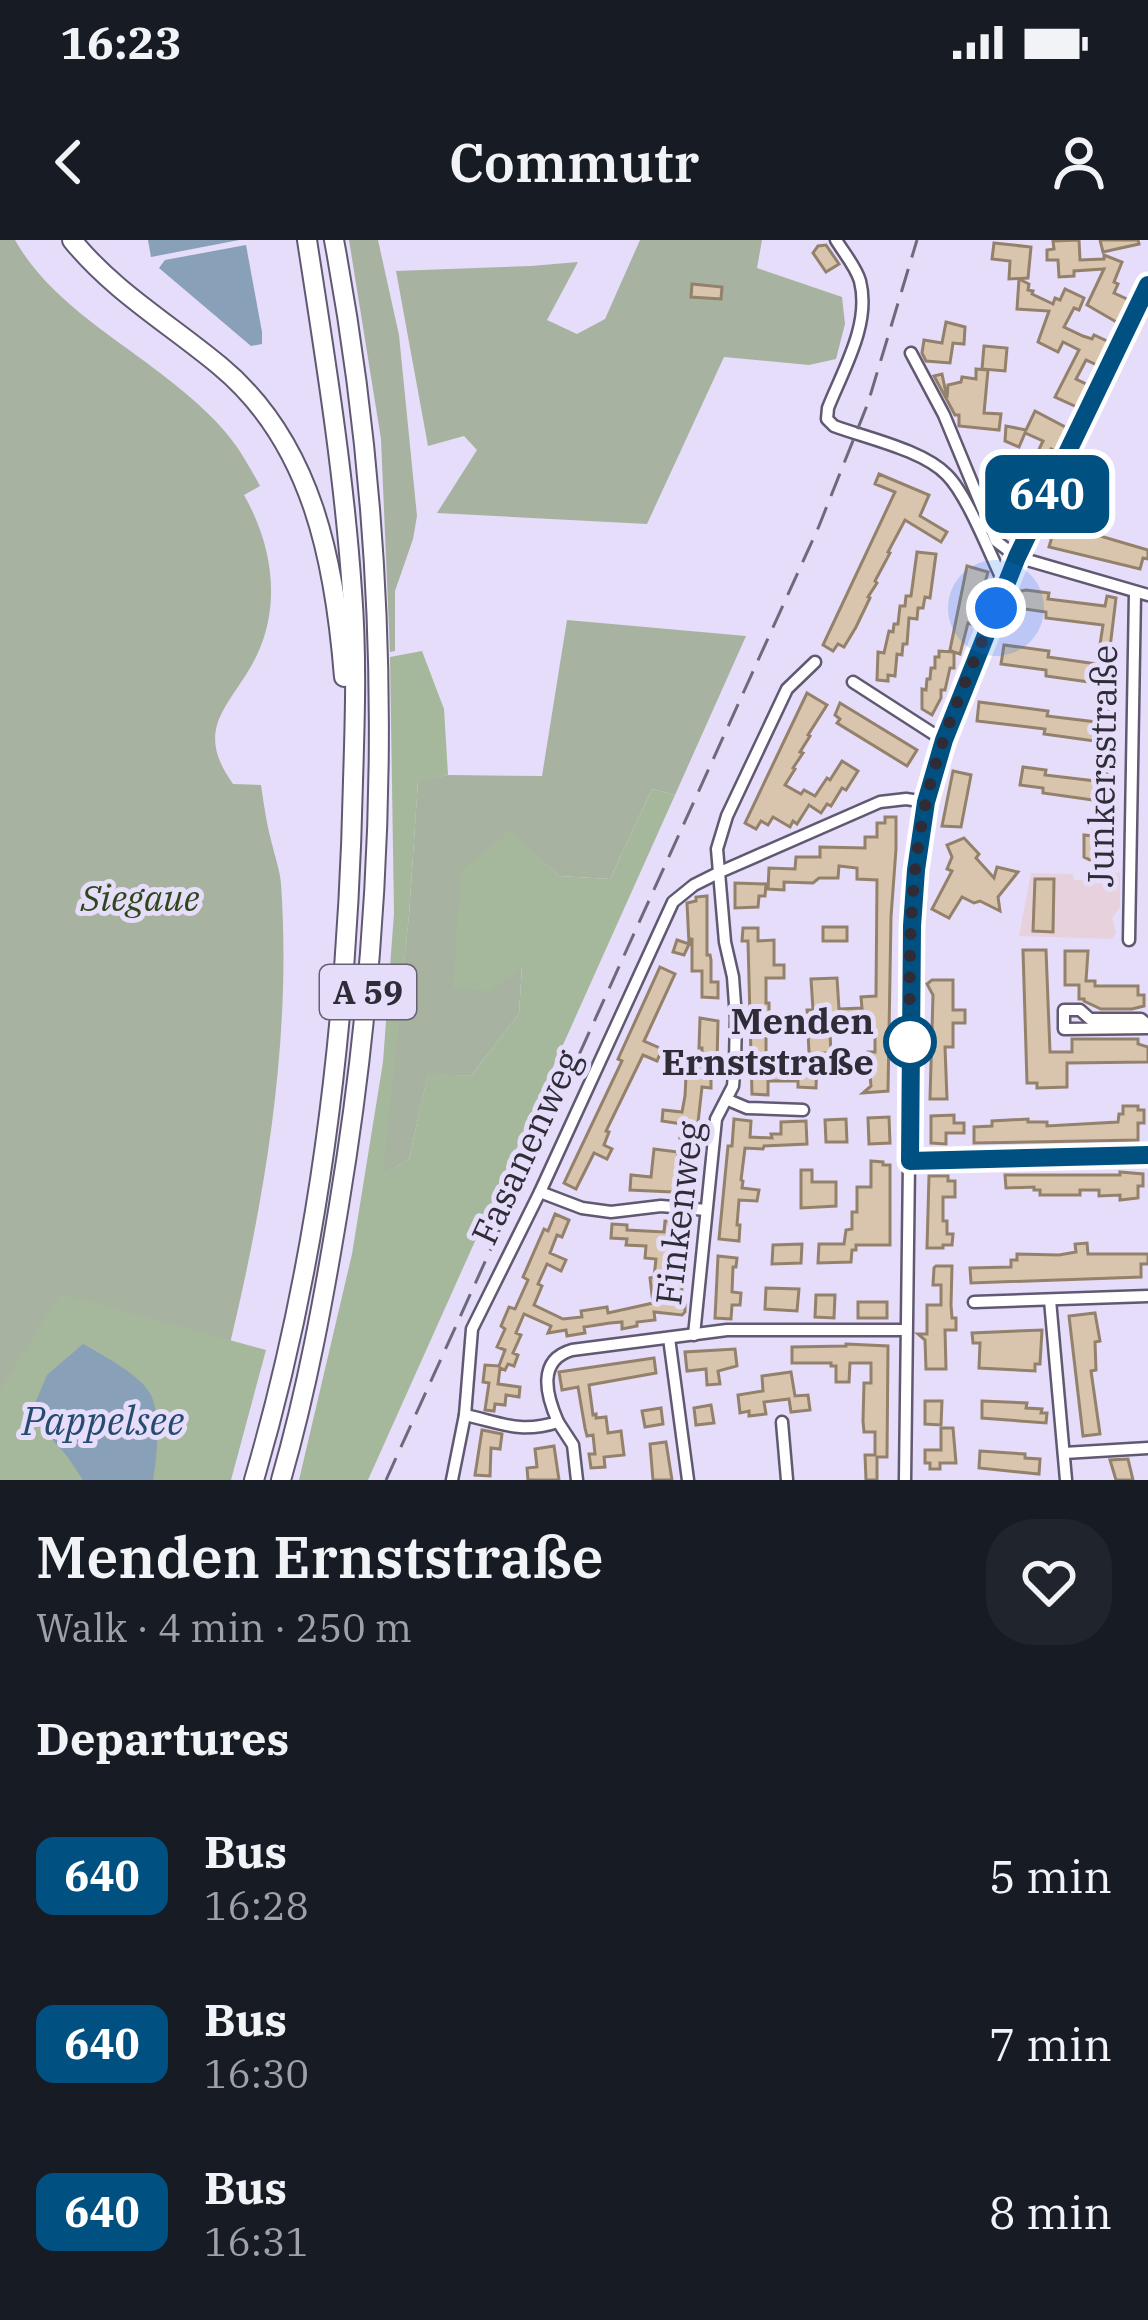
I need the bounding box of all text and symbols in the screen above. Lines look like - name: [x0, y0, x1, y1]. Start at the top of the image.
- text: 16:23: [60, 13, 182, 71]
- text: Commutr: [449, 127, 699, 197]
- icon: back: [36, 129, 102, 195]
- icon: person: [1046, 129, 1112, 195]
- line badge: 640: [978, 455, 1116, 533]
- text: 640: [1009, 466, 1085, 521]
- your location: [966, 578, 1026, 638]
- street label: Junkersstraße: [1076, 644, 1127, 888]
- park label: Siegaue: [79, 874, 200, 921]
- road number: A 59: [320, 965, 416, 1019]
- place label: Menden Ernststraße: [662, 997, 874, 1085]
- marker: Menden Ernststraße: [885, 1017, 935, 1067]
- street label: Fasanenweg: [460, 1042, 591, 1252]
- street label: Finkenweg: [644, 1118, 713, 1308]
- water label: Pappelsee: [21, 1395, 184, 1446]
- button: heart: [986, 1519, 1112, 1645]
- text: Menden Ernststraße: [36, 1520, 604, 1594]
- text: Walk · 4 min · 250 m: [36, 1602, 412, 1653]
- text: Departures: [36, 1709, 289, 1767]
- text: Bus: [204, 1822, 287, 1880]
- text: 5 min: [989, 1847, 1112, 1905]
- text: 640: [64, 1848, 140, 1903]
- text: 16:28: [204, 1880, 309, 1931]
- text: Bus: [204, 1990, 287, 2048]
- text: 7 min: [989, 2015, 1112, 2073]
- text: 640: [64, 2016, 140, 2071]
- text: 16:30: [204, 2048, 309, 2099]
- text: Bus: [204, 2158, 287, 2216]
- text: 8 min: [989, 2183, 1112, 2241]
- text: 640: [64, 2184, 140, 2239]
- text: 16:31: [204, 2216, 309, 2267]

